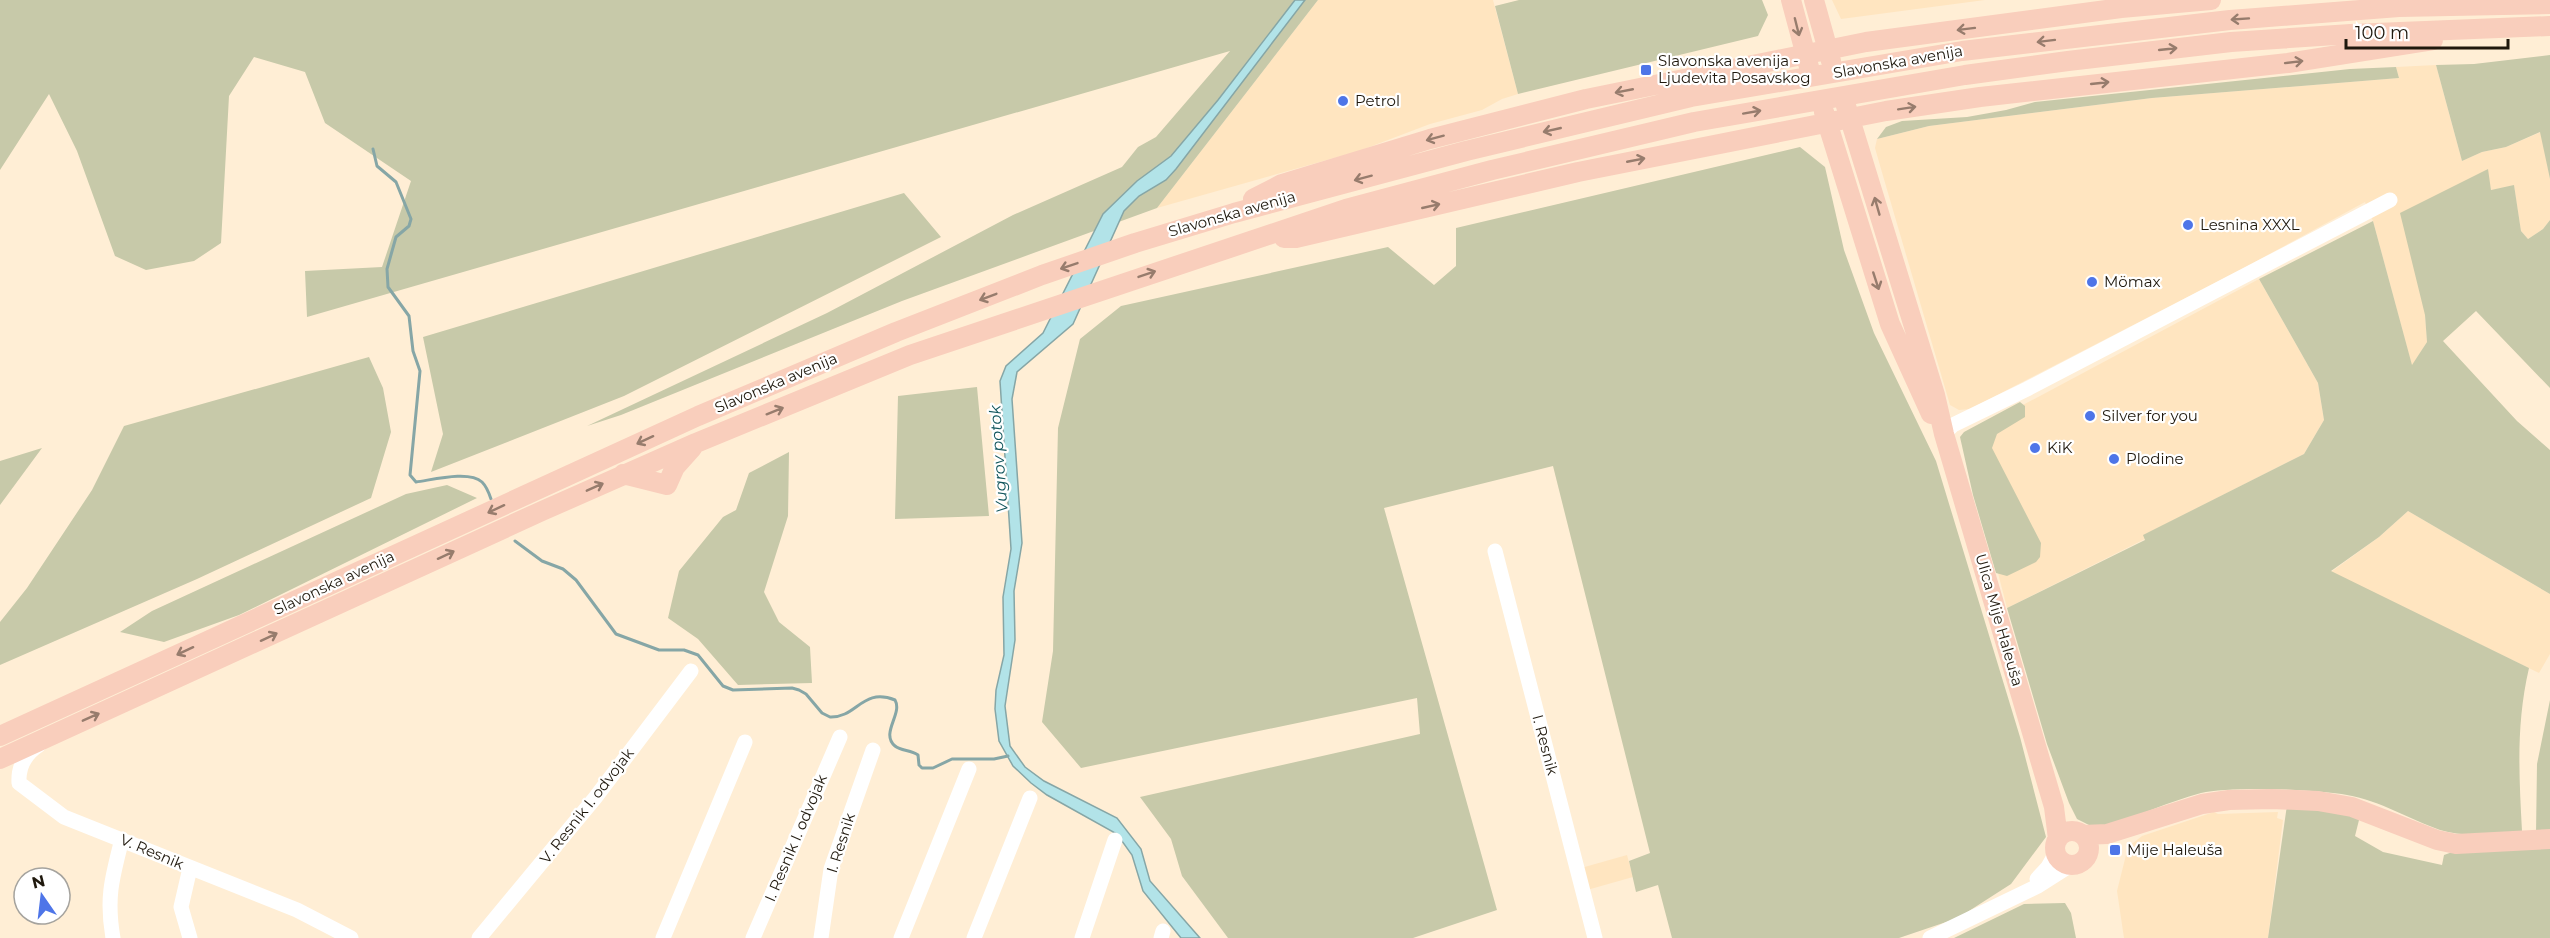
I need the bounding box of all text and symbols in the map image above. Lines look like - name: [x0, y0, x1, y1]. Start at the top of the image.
- scale bar: [2346, 12, 2508, 50]
- one-way arrow: [2230, 14, 2250, 25]
- one-way arrow: [1792, 17, 1804, 36]
- text: 100 m: [2355, 22, 2409, 44]
- one-way arrow: [1956, 23, 1976, 34]
- one-way arrow: [2037, 36, 2057, 47]
- street label: Slavonska avenija: [1832, 41, 1964, 82]
- one-way arrow: [2158, 43, 2178, 54]
- place label: Slavonska avenija - Ljudevita Posavskog: [1658, 51, 1810, 87]
- one-way arrow: [2284, 56, 2304, 67]
- marker: Slavonska avenija - Ljudevita Posavskog: [1639, 63, 1653, 77]
- one-way arrow: [2090, 77, 2110, 88]
- one-way arrow: [1615, 86, 1634, 97]
- place label: Petrol: [1355, 91, 1400, 110]
- marker: Petrol: [1336, 94, 1350, 108]
- one-way arrow: [1897, 102, 1916, 113]
- one-way arrow: [1742, 106, 1761, 117]
- one-way arrow: [1543, 125, 1562, 137]
- one-way arrow: [1426, 133, 1445, 144]
- one-way arrow: [1625, 154, 1645, 165]
- one-way arrow: [1354, 173, 1373, 184]
- street label: Slavonska avenija: [1166, 186, 1298, 241]
- one-way arrow: [1871, 197, 1882, 216]
- one-way arrow: [1421, 200, 1440, 212]
- place label: Lesnina XXXL: [2200, 215, 2300, 234]
- marker: Lesnina XXXL: [2181, 218, 2195, 232]
- one-way arrow: [1060, 262, 1079, 273]
- one-way arrow: [1137, 268, 1156, 279]
- one-way arrow: [1871, 271, 1882, 290]
- place label: Mömax: [2104, 272, 2161, 291]
- marker: Mömax: [2085, 275, 2099, 289]
- one-way arrow: [979, 292, 997, 303]
- street label: Slavonska avenija: [712, 348, 840, 417]
- water label: Vugrov potok: [985, 403, 1012, 513]
- one-way arrow: [765, 405, 783, 416]
- place label: Silver for you: [2102, 406, 2198, 425]
- marker: Silver for you: [2083, 409, 2097, 423]
- one-way arrow: [636, 435, 654, 447]
- place label: KiK: [2047, 438, 2073, 457]
- marker: KiK: [2028, 441, 2042, 455]
- place label: Plodine: [2126, 449, 2184, 468]
- marker: Plodine: [2107, 452, 2121, 466]
- one-way arrow: [586, 481, 604, 492]
- one-way arrow: [487, 503, 505, 515]
- street label: Slavonska avenija: [270, 546, 397, 619]
- one-way arrow: [436, 548, 454, 560]
- street label: Ulica Mije Haleuša: [1971, 551, 2027, 688]
- one-way arrow: [260, 630, 278, 642]
- one-way arrow: [176, 646, 194, 658]
- one-way arrow: [82, 711, 100, 722]
- street label: I. Resnik: [1528, 712, 1563, 777]
- street label: V. Resnik I. odvojak: [535, 744, 638, 867]
- street label: I. Resnik I. odvojak: [760, 771, 831, 904]
- street label: I. Resnik: [822, 810, 859, 875]
- street label: V. Resnik: [117, 830, 187, 873]
- place label: Mije Haleuša: [2127, 840, 2223, 859]
- marker: Mije Haleuša: [2108, 843, 2122, 857]
- north arrow: [12, 866, 72, 926]
- text: N: [30, 871, 47, 893]

